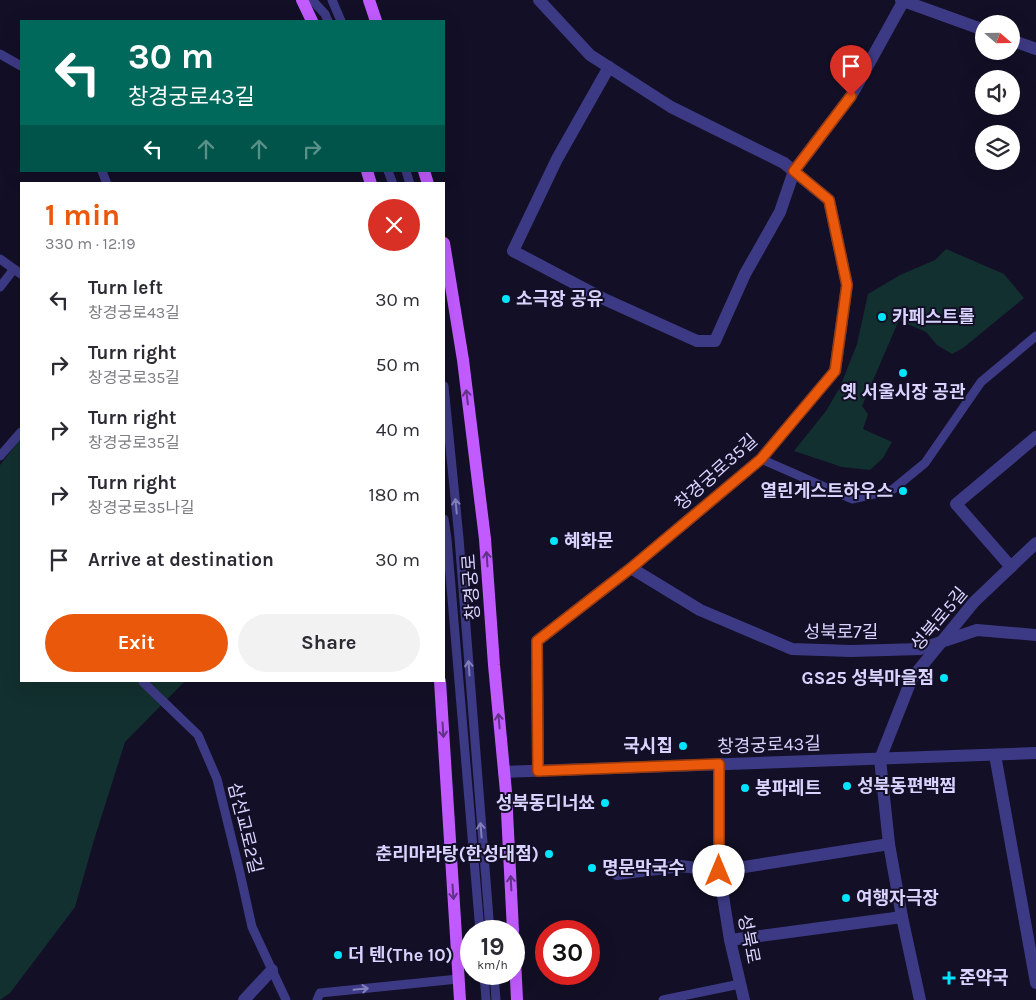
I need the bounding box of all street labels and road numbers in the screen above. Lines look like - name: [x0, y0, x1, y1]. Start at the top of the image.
- street label: 창경궁로35길: [670, 429, 762, 515]
- street label: 창경궁로: [458, 553, 484, 621]
- street label: 성북로5길: [906, 583, 972, 655]
- street label: 성북로7길: [804, 621, 878, 643]
- street label: 창경궁로43길: [717, 732, 821, 758]
- street label: 삼선교로2길: [223, 780, 267, 876]
- street label: 성북로: [733, 913, 765, 965]

